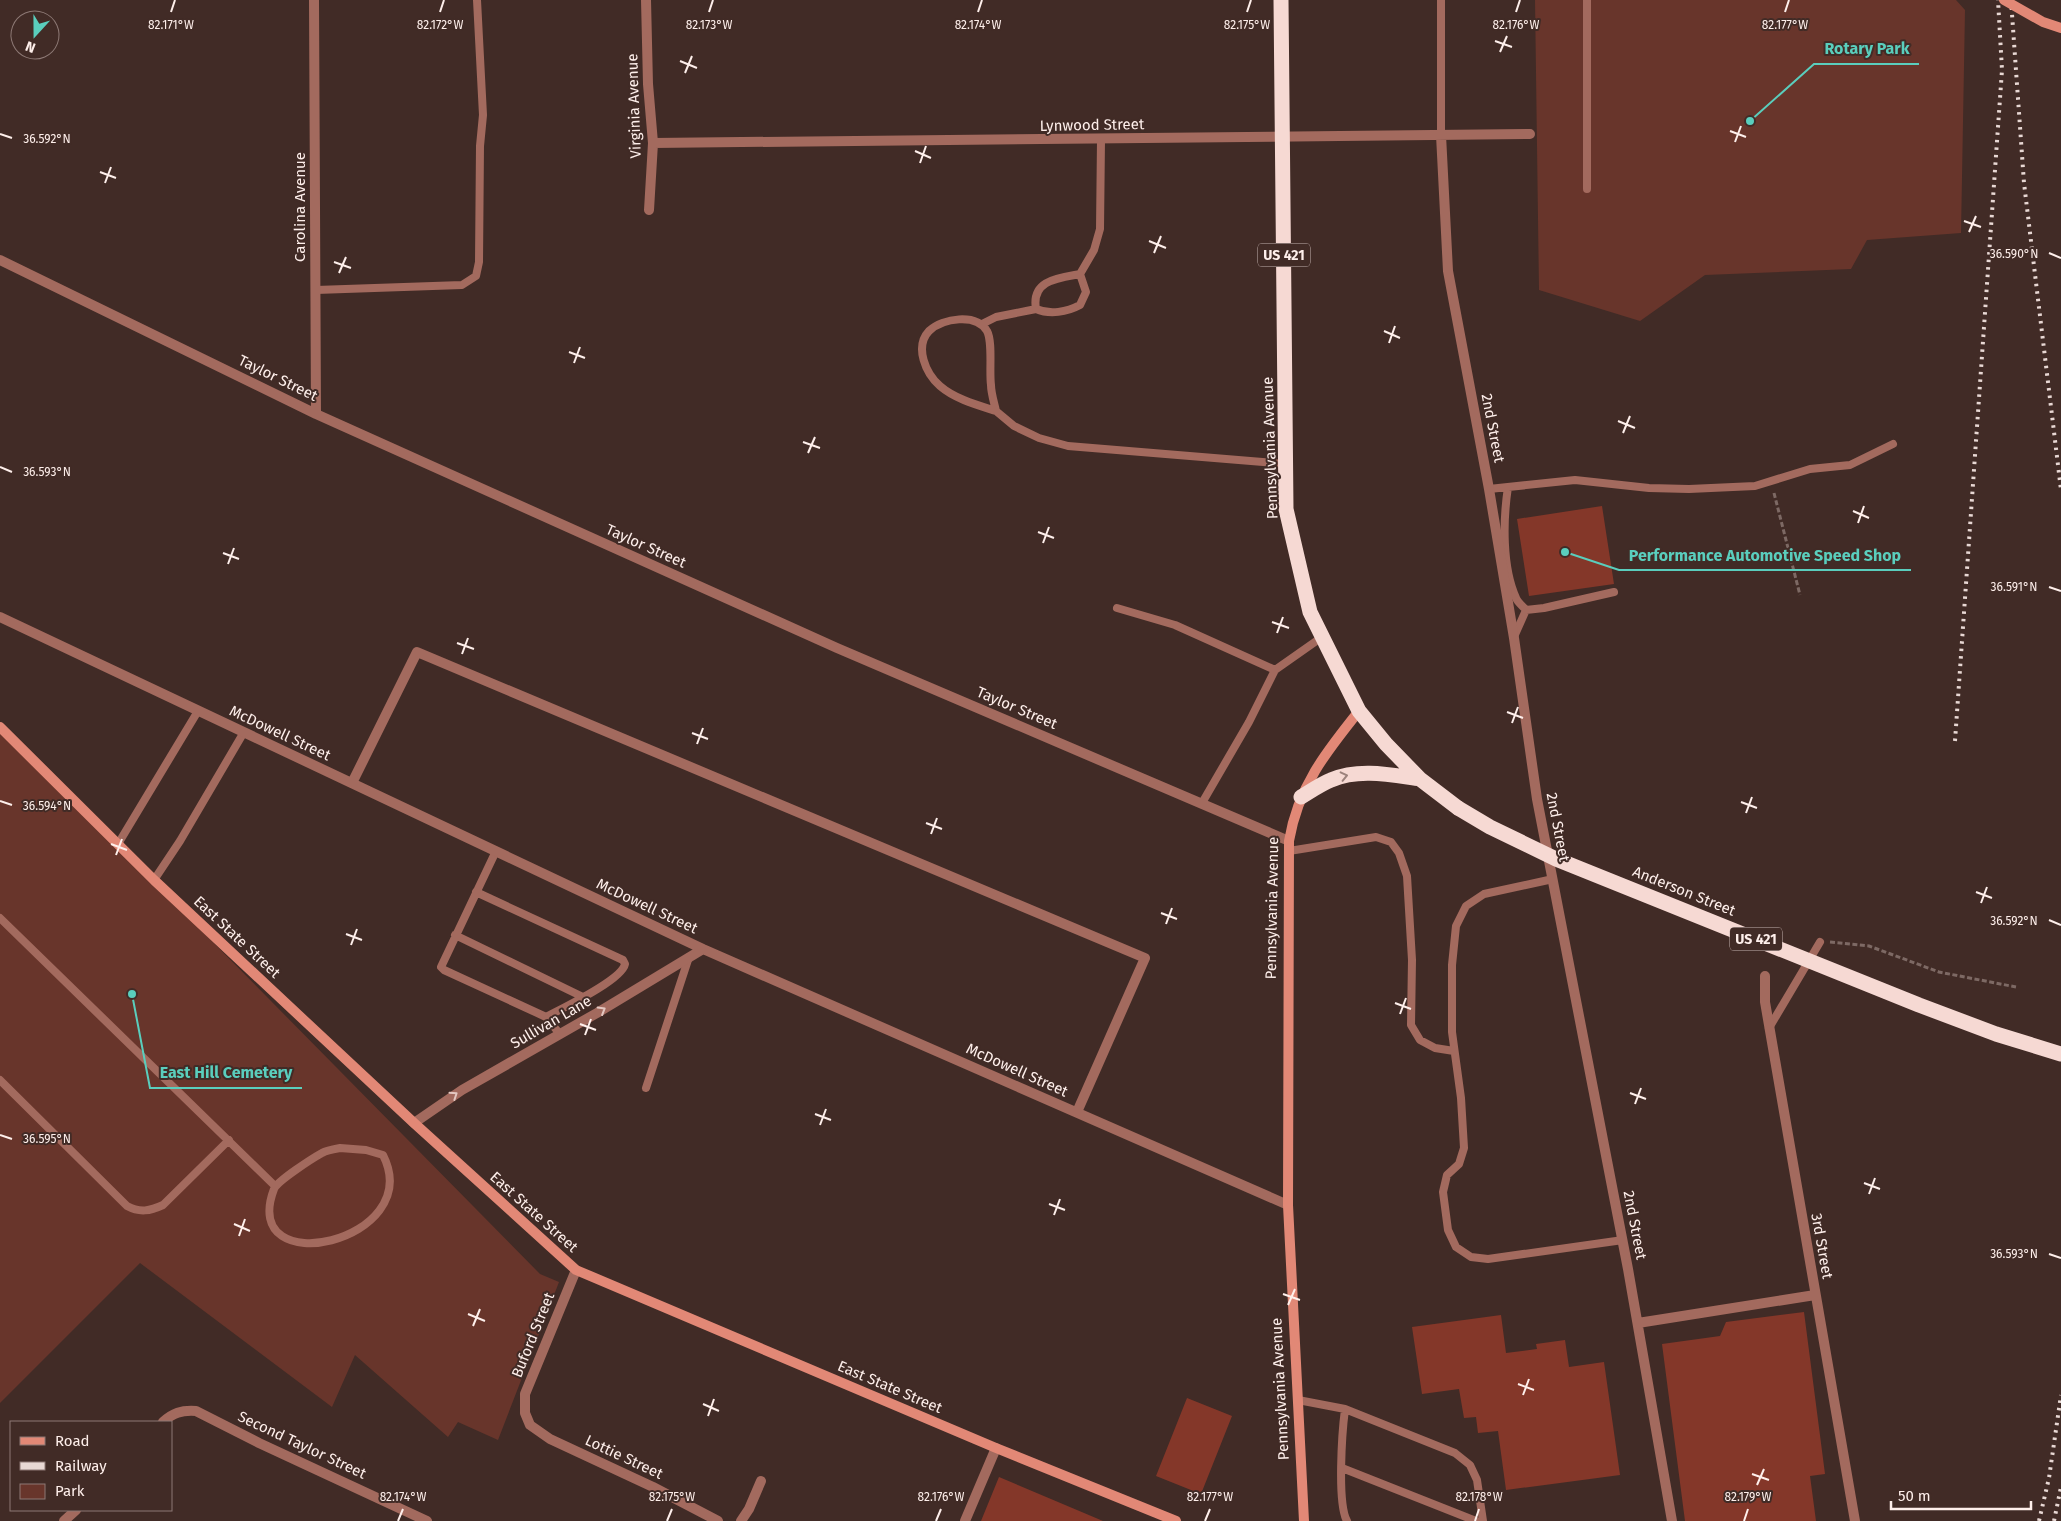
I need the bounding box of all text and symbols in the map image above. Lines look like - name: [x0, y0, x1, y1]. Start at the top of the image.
- north arrow: [10, 10, 60, 60]
- text: 82.171°W: [148, 18, 194, 32]
- text: 82.172°W: [417, 18, 463, 32]
- text: 82.173°W: [686, 18, 732, 32]
- text: 82.174°W: [955, 18, 1001, 32]
- text: 82.175°W: [1224, 18, 1270, 32]
- text: 82.176°W: [1493, 18, 1539, 32]
- text: 82.177°W: [1762, 18, 1808, 32]
- callout: Rotary Park: [1814, 33, 1919, 64]
- text: N: [23, 37, 38, 56]
- text: Rotary Park: [1824, 39, 1910, 58]
- street label: Virginia Avenue: [623, 53, 645, 159]
- street label: Lynwood Street: [1040, 115, 1145, 135]
- text: 36.592°N: [23, 132, 71, 146]
- street label: Carolina Avenue: [291, 152, 309, 262]
- road number: US 421: [1258, 244, 1310, 266]
- text: 36.590°N: [1990, 247, 2038, 261]
- street label: Taylor Street: [235, 351, 321, 405]
- street label: Pennsylvania Avenue: [1259, 376, 1281, 520]
- street label: 2nd Street: [1478, 392, 1509, 465]
- text: 36.593°N: [23, 465, 71, 479]
- street label: Taylor Street: [603, 520, 689, 572]
- callout: Performance Automotive Speed Shop: [1619, 539, 1911, 570]
- text: Performance Automotive Speed Shop: [1629, 546, 1901, 565]
- text: 36.591°N: [1991, 580, 2037, 594]
- street label: Taylor Street: [974, 683, 1061, 733]
- street label: McDowell Street: [227, 702, 334, 765]
- one-way arrow: [1340, 771, 1349, 782]
- street label: 2nd Street: [1543, 791, 1574, 864]
- text: 36.594°N: [23, 799, 71, 813]
- street label: Pennsylvania Avenue: [1262, 837, 1282, 979]
- street label: Anderson Street: [1630, 862, 1739, 920]
- street label: McDowell Street: [594, 875, 701, 938]
- street label: East State Street: [190, 892, 284, 982]
- text: 36.592°N: [1990, 914, 2038, 928]
- road number: US 421: [1730, 928, 1782, 951]
- street label: Sullivan Lane: [507, 992, 595, 1052]
- one-way arrow: [596, 1007, 605, 1017]
- street label: McDowell Street: [963, 1039, 1071, 1101]
- callout: East Hill Cemetery: [150, 1057, 302, 1088]
- text: East Hill Cemetery: [160, 1063, 293, 1082]
- one-way arrow: [449, 1092, 458, 1101]
- text: 36.595°N: [23, 1132, 71, 1146]
- street label: East State Street: [486, 1168, 582, 1257]
- street label: 2nd Street: [1620, 1189, 1651, 1262]
- street label: 3rd Street: [1807, 1212, 1837, 1281]
- text: 36.593°N: [1990, 1247, 2038, 1261]
- street label: Buford Street: [508, 1289, 559, 1380]
- street label: Pennsylvania Avenue: [1267, 1317, 1293, 1461]
- street label: East State Street: [835, 1357, 946, 1417]
- street label: Second Taylor Street: [235, 1407, 370, 1483]
- legend: [10, 1421, 172, 1511]
- street label: Lottie Street: [582, 1431, 666, 1483]
- text: Road: [55, 1432, 90, 1450]
- text: Railway: [55, 1457, 107, 1475]
- scale bar: [1891, 1478, 2031, 1510]
- text: Park: [55, 1482, 85, 1500]
- text: 50 m: [1898, 1487, 1931, 1505]
- text: 82.174°W: [380, 1490, 426, 1504]
- text: 82.175°W: [649, 1490, 695, 1504]
- text: 82.176°W: [918, 1490, 964, 1504]
- text: 82.177°W: [1187, 1490, 1233, 1504]
- text: 82.178°W: [1455, 1490, 1503, 1504]
- text: 82.179°W: [1725, 1490, 1772, 1504]

